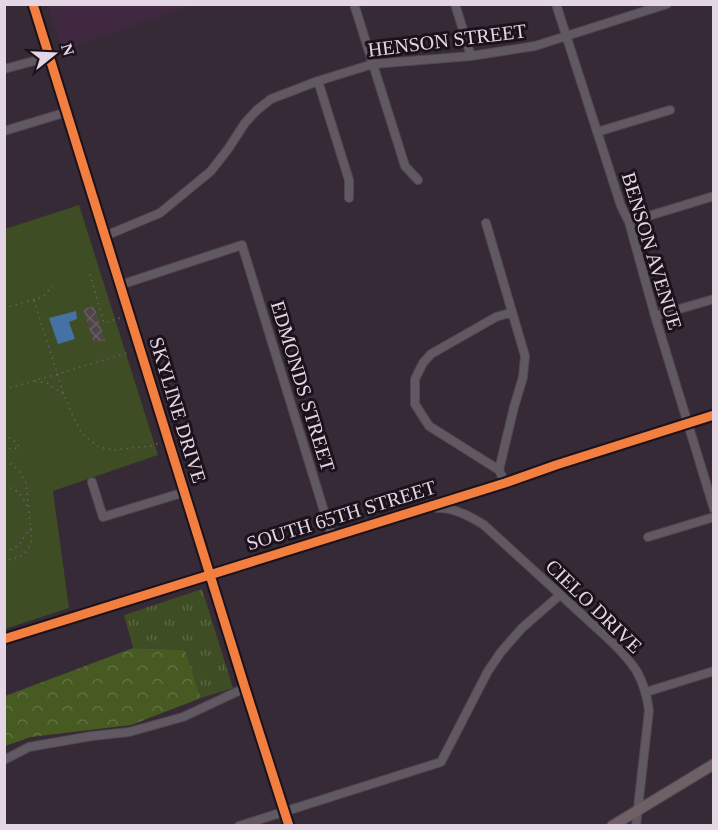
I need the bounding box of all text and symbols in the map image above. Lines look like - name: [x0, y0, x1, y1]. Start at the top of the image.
- street label: HENSON STREET: [367, 19, 527, 61]
- north arrow: [24, 24, 84, 84]
- text: N: [58, 41, 78, 58]
- street label: BENSON AVENUE: [618, 170, 686, 332]
- street label: EDMONDS STREET: [267, 298, 339, 474]
- street label: SKYLINE DRIVE: [145, 334, 211, 486]
- street label: SOUTH 65TH STREET: [244, 476, 438, 554]
- street label: CIELO DRIVE: [541, 555, 647, 657]

